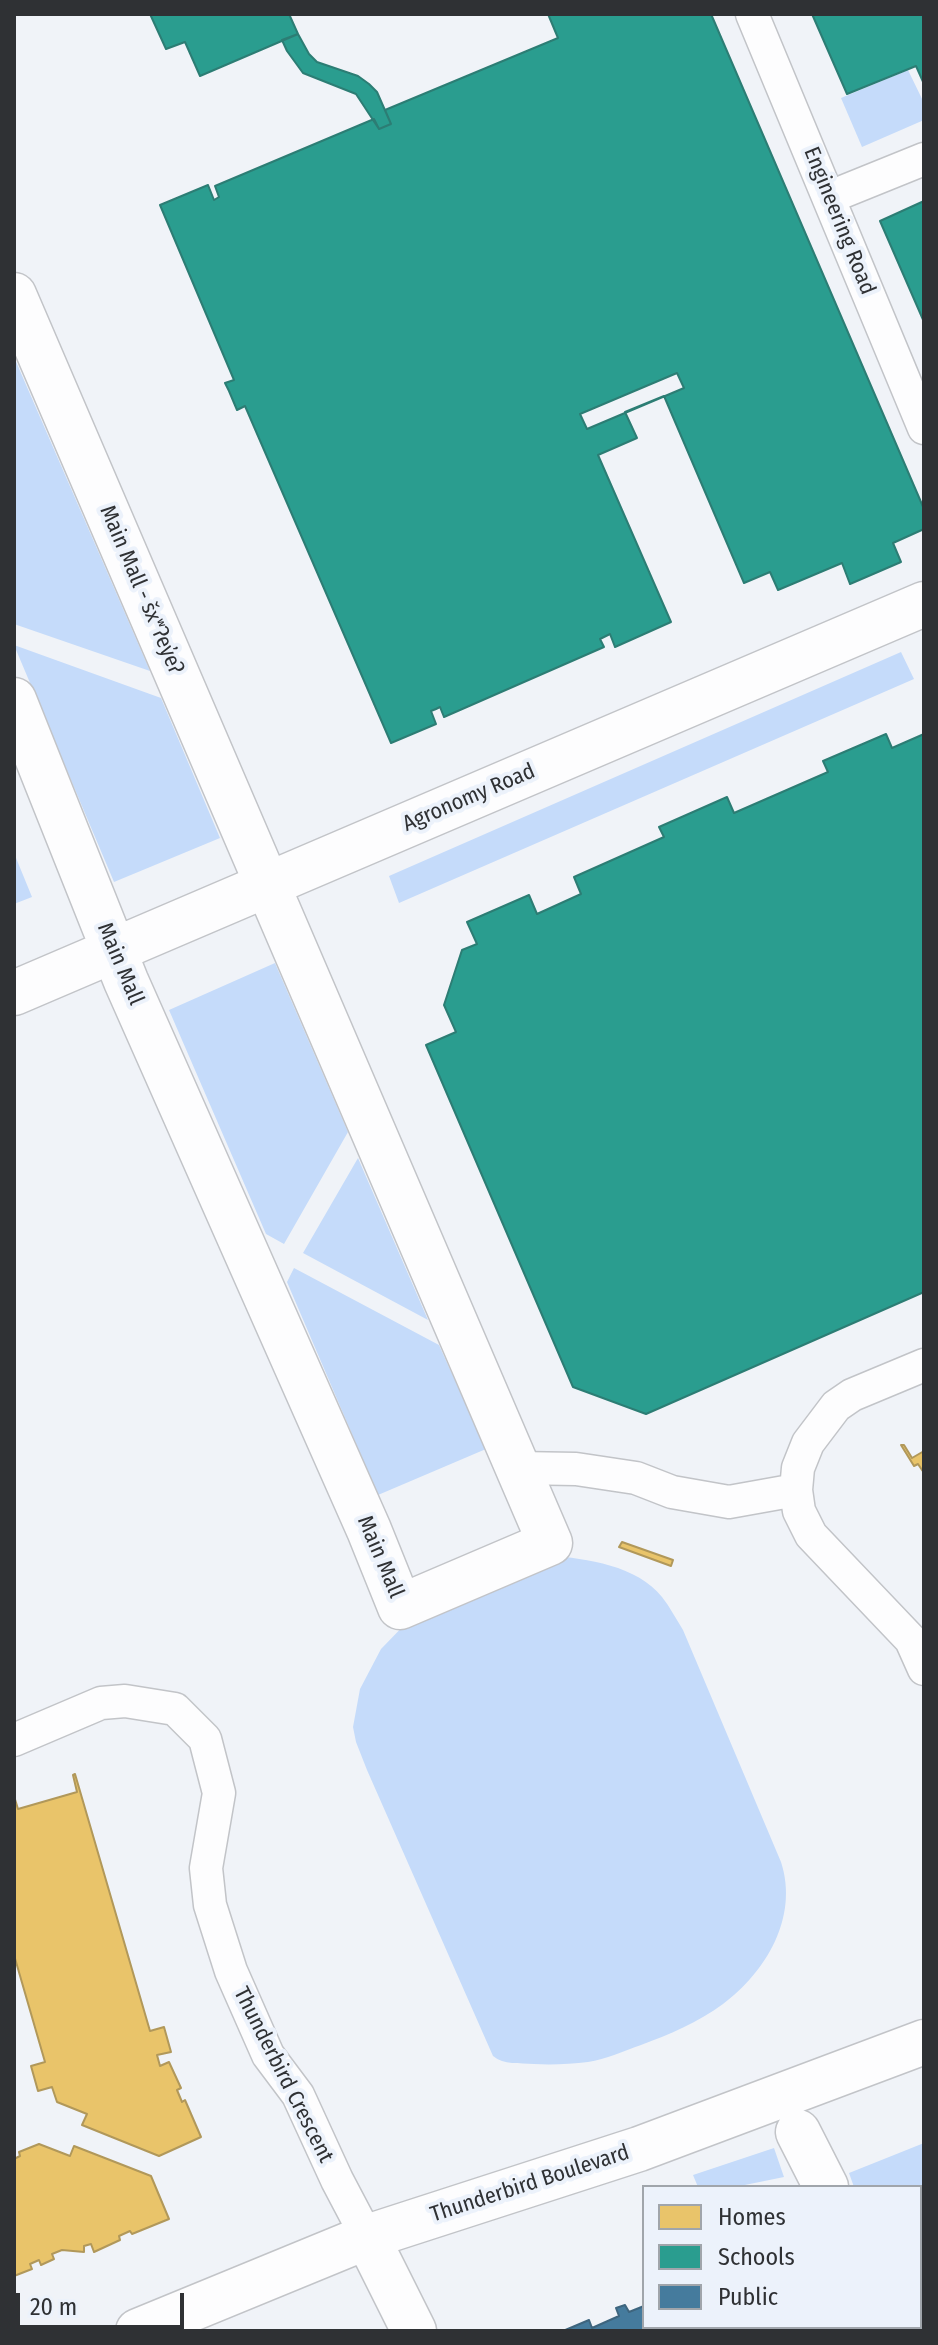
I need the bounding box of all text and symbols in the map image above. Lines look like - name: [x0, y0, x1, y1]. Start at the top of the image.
- street label: Engineering Road: [797, 143, 881, 299]
- street label: Main Mall - šxʷʔey̓eʔ: [94, 502, 188, 678]
- street label: Agronomy Road: [399, 758, 539, 838]
- street label: Main Mall: [91, 919, 149, 1009]
- street label: Main Mall: [351, 1512, 409, 1602]
- street label: Thunderbird Crescent: [227, 1983, 339, 2167]
- street label: Thunderbird Boulevard: [427, 2139, 633, 2229]
- legend: [642, 2185, 922, 2329]
- text: Homes: [718, 2203, 786, 2231]
- text: Schools: [718, 2243, 795, 2271]
- scale bar: [20, 2277, 188, 2327]
- text: Public: [718, 2283, 778, 2311]
- text: 20 m: [30, 2293, 77, 2321]

